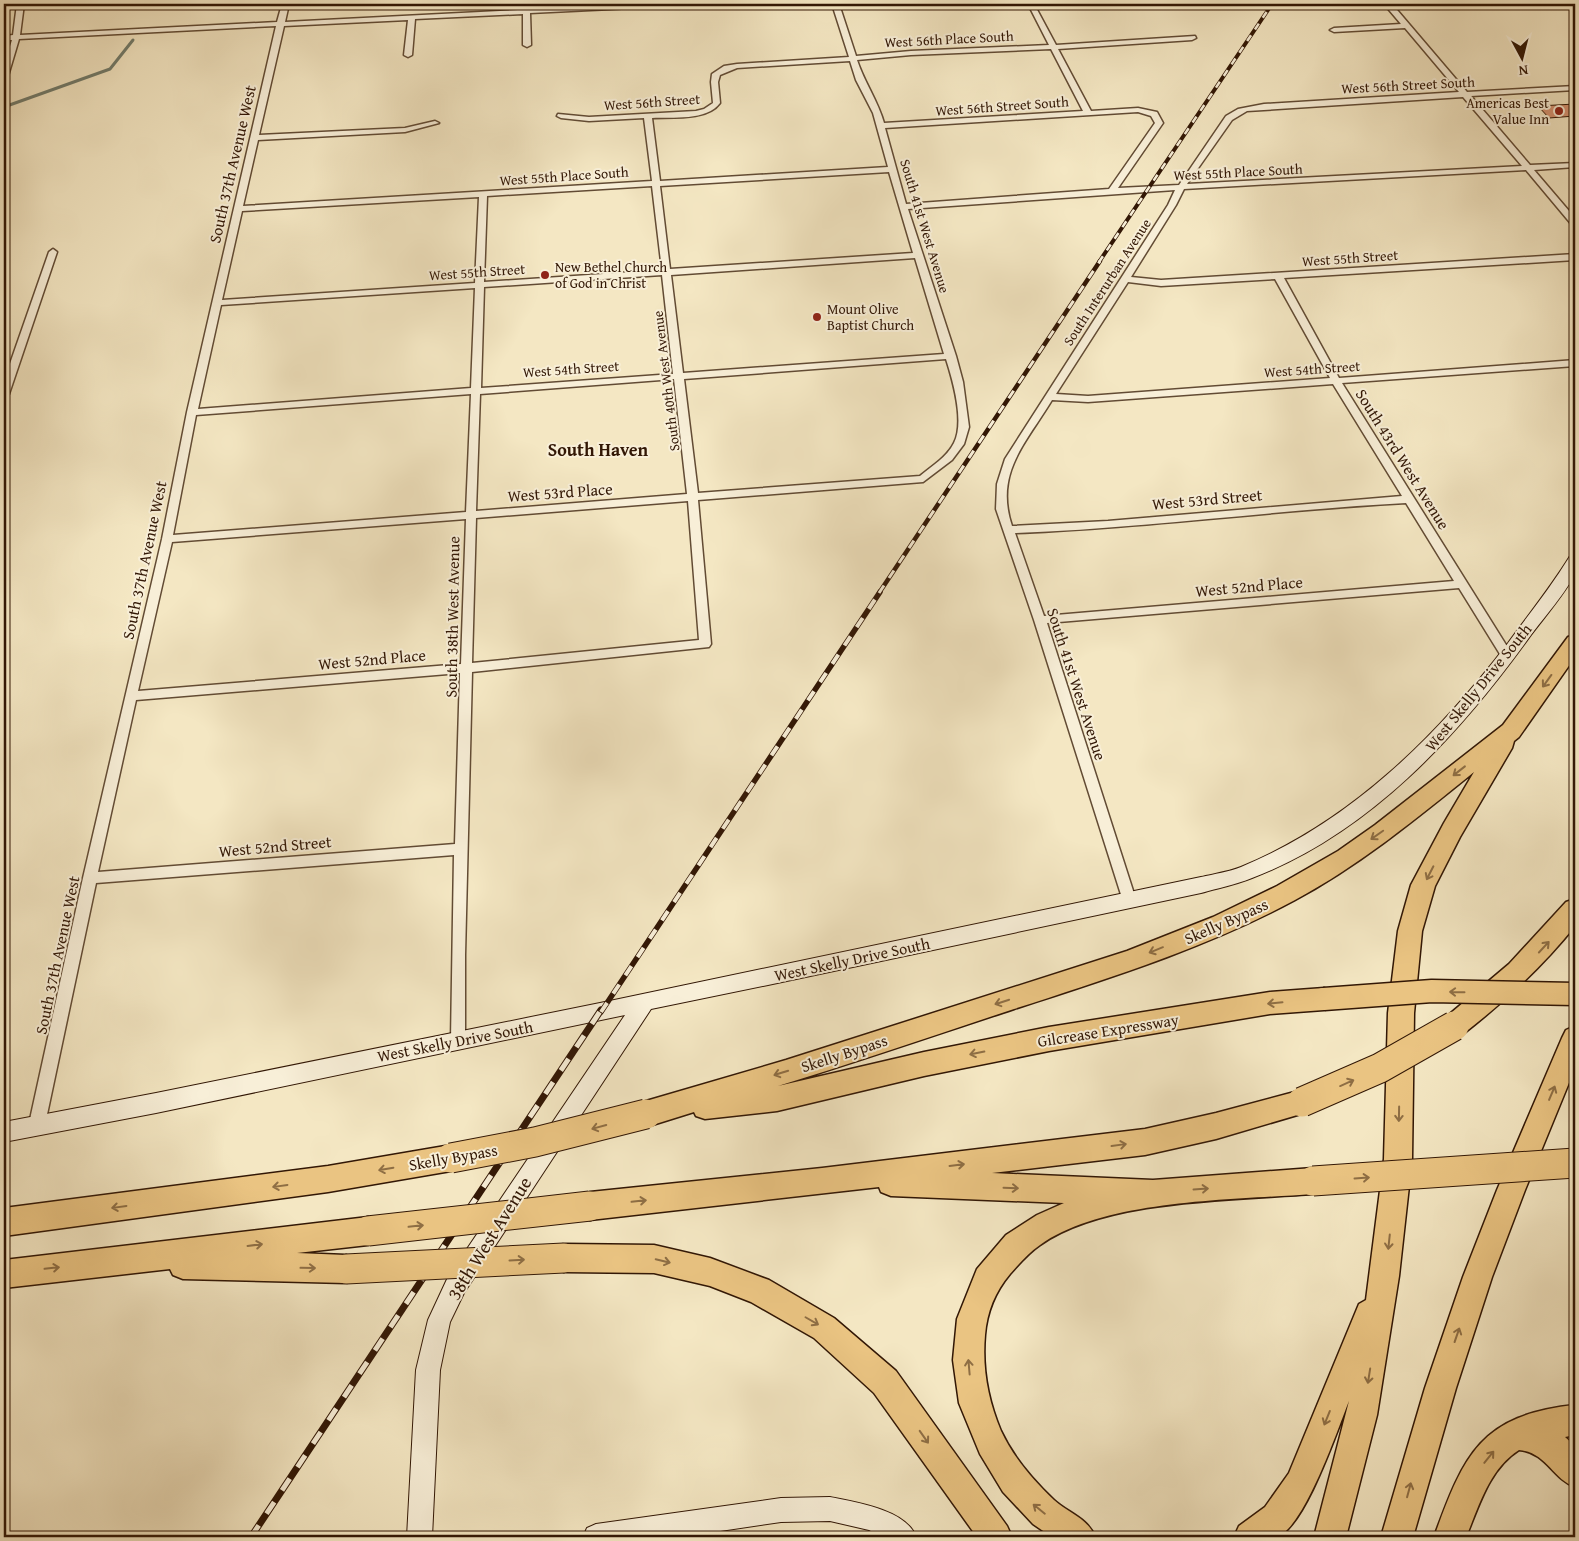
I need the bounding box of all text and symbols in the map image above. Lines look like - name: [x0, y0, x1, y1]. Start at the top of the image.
- street label: West 56th Place South: [884, 26, 1014, 52]
- north arrow: [1496, 32, 1546, 82]
- text: N: [1517, 60, 1529, 81]
- street label: West 56th Street South: [1341, 72, 1475, 98]
- street label: South 37th Avenue West: [202, 82, 262, 245]
- street label: West 56th Street: [603, 89, 701, 115]
- street label: West 56th Street South: [935, 91, 1070, 121]
- place label: Americas Best Value Inn: [1466, 93, 1549, 129]
- marker: Americas Best Value Inn: [1553, 105, 1565, 117]
- street label: South 41st West Avenue: [895, 157, 955, 296]
- street label: West 55th Place South: [1173, 159, 1303, 185]
- street label: West 55th Place South: [499, 162, 629, 190]
- street label: South Interurban Avenue: [1058, 214, 1156, 350]
- street label: West 55th Street: [1301, 245, 1399, 271]
- place label: New Bethel Church of God in Christ: [555, 257, 667, 293]
- street label: West 55th Street: [428, 259, 526, 285]
- marker: New Bethel Church of God in Christ: [539, 269, 551, 281]
- place label: Mount Olive Baptist Church: [827, 299, 914, 335]
- street label: South 40th West Avenue: [647, 309, 685, 452]
- marker: Mount Olive Baptist Church: [811, 311, 823, 323]
- street label: West 54th Street: [522, 356, 620, 382]
- street label: West 54th Street: [1263, 356, 1361, 382]
- street label: South 43rd West Avenue: [1350, 384, 1456, 534]
- district label: South Haven: [548, 436, 649, 463]
- street label: West 53rd Place: [507, 476, 613, 508]
- street label: South 37th Avenue West: [115, 478, 173, 641]
- street label: West 53rd Street: [1151, 482, 1263, 516]
- street label: South 38th West Avenue: [439, 536, 465, 698]
- street label: West 52nd Place: [1194, 569, 1304, 603]
- street label: South 41st West Avenue: [1041, 605, 1113, 763]
- street label: West Skelly Drive South: [1419, 618, 1537, 756]
- street label: West 52nd Place: [317, 642, 427, 676]
- one-way arrow: [1542, 674, 1552, 688]
- one-way arrow: [1452, 766, 1465, 777]
- street label: West 52nd Street: [218, 829, 333, 863]
- one-way arrow: [1370, 830, 1384, 840]
- one-way arrow: [1425, 865, 1434, 880]
- street label: South 37th Avenue West: [28, 873, 86, 1036]
- street label: Skelly Bypass: [1180, 892, 1272, 950]
- street label: West Skelly Drive South: [772, 931, 932, 987]
- one-way arrow: [1538, 940, 1550, 953]
- one-way arrow: [1149, 947, 1164, 956]
- one-way arrow: [1449, 987, 1465, 996]
- one-way arrow: [994, 997, 1010, 1007]
- one-way arrow: [1267, 998, 1283, 1008]
- street label: Gilcrease Expressway: [1036, 1007, 1180, 1053]
- street label: West Skelly Drive South: [375, 1014, 535, 1068]
- street label: Skelly Bypass: [798, 1028, 890, 1078]
- one-way arrow: [969, 1049, 985, 1059]
- one-way arrow: [773, 1069, 789, 1079]
- one-way arrow: [1339, 1078, 1354, 1088]
- one-way arrow: [1547, 1086, 1557, 1101]
- one-way arrow: [1394, 1106, 1404, 1122]
- one-way arrow: [592, 1122, 608, 1132]
- street label: Skelly Bypass: [407, 1137, 499, 1177]
- one-way arrow: [1110, 1140, 1126, 1150]
- one-way arrow: [949, 1160, 965, 1170]
- one-way arrow: [378, 1165, 394, 1175]
- street label: 38th West Avenue: [440, 1171, 538, 1305]
- one-way arrow: [1354, 1173, 1370, 1182]
- one-way arrow: [272, 1181, 288, 1191]
- one-way arrow: [1003, 1183, 1019, 1192]
- one-way arrow: [1193, 1184, 1209, 1194]
- one-way arrow: [630, 1196, 646, 1206]
- one-way arrow: [111, 1202, 127, 1212]
- one-way arrow: [408, 1221, 424, 1231]
- one-way arrow: [1384, 1234, 1394, 1250]
- one-way arrow: [246, 1240, 262, 1250]
- one-way arrow: [508, 1256, 524, 1265]
- one-way arrow: [654, 1257, 670, 1266]
- one-way arrow: [44, 1263, 60, 1273]
- one-way arrow: [300, 1263, 316, 1272]
- one-way arrow: [805, 1316, 820, 1326]
- one-way arrow: [1453, 1328, 1462, 1343]
- one-way arrow: [964, 1359, 973, 1375]
- one-way arrow: [1363, 1368, 1373, 1384]
- one-way arrow: [1321, 1410, 1331, 1425]
- one-way arrow: [919, 1430, 929, 1444]
- one-way arrow: [1483, 1451, 1494, 1464]
- one-way arrow: [1405, 1483, 1415, 1499]
- one-way arrow: [1033, 1503, 1046, 1514]

